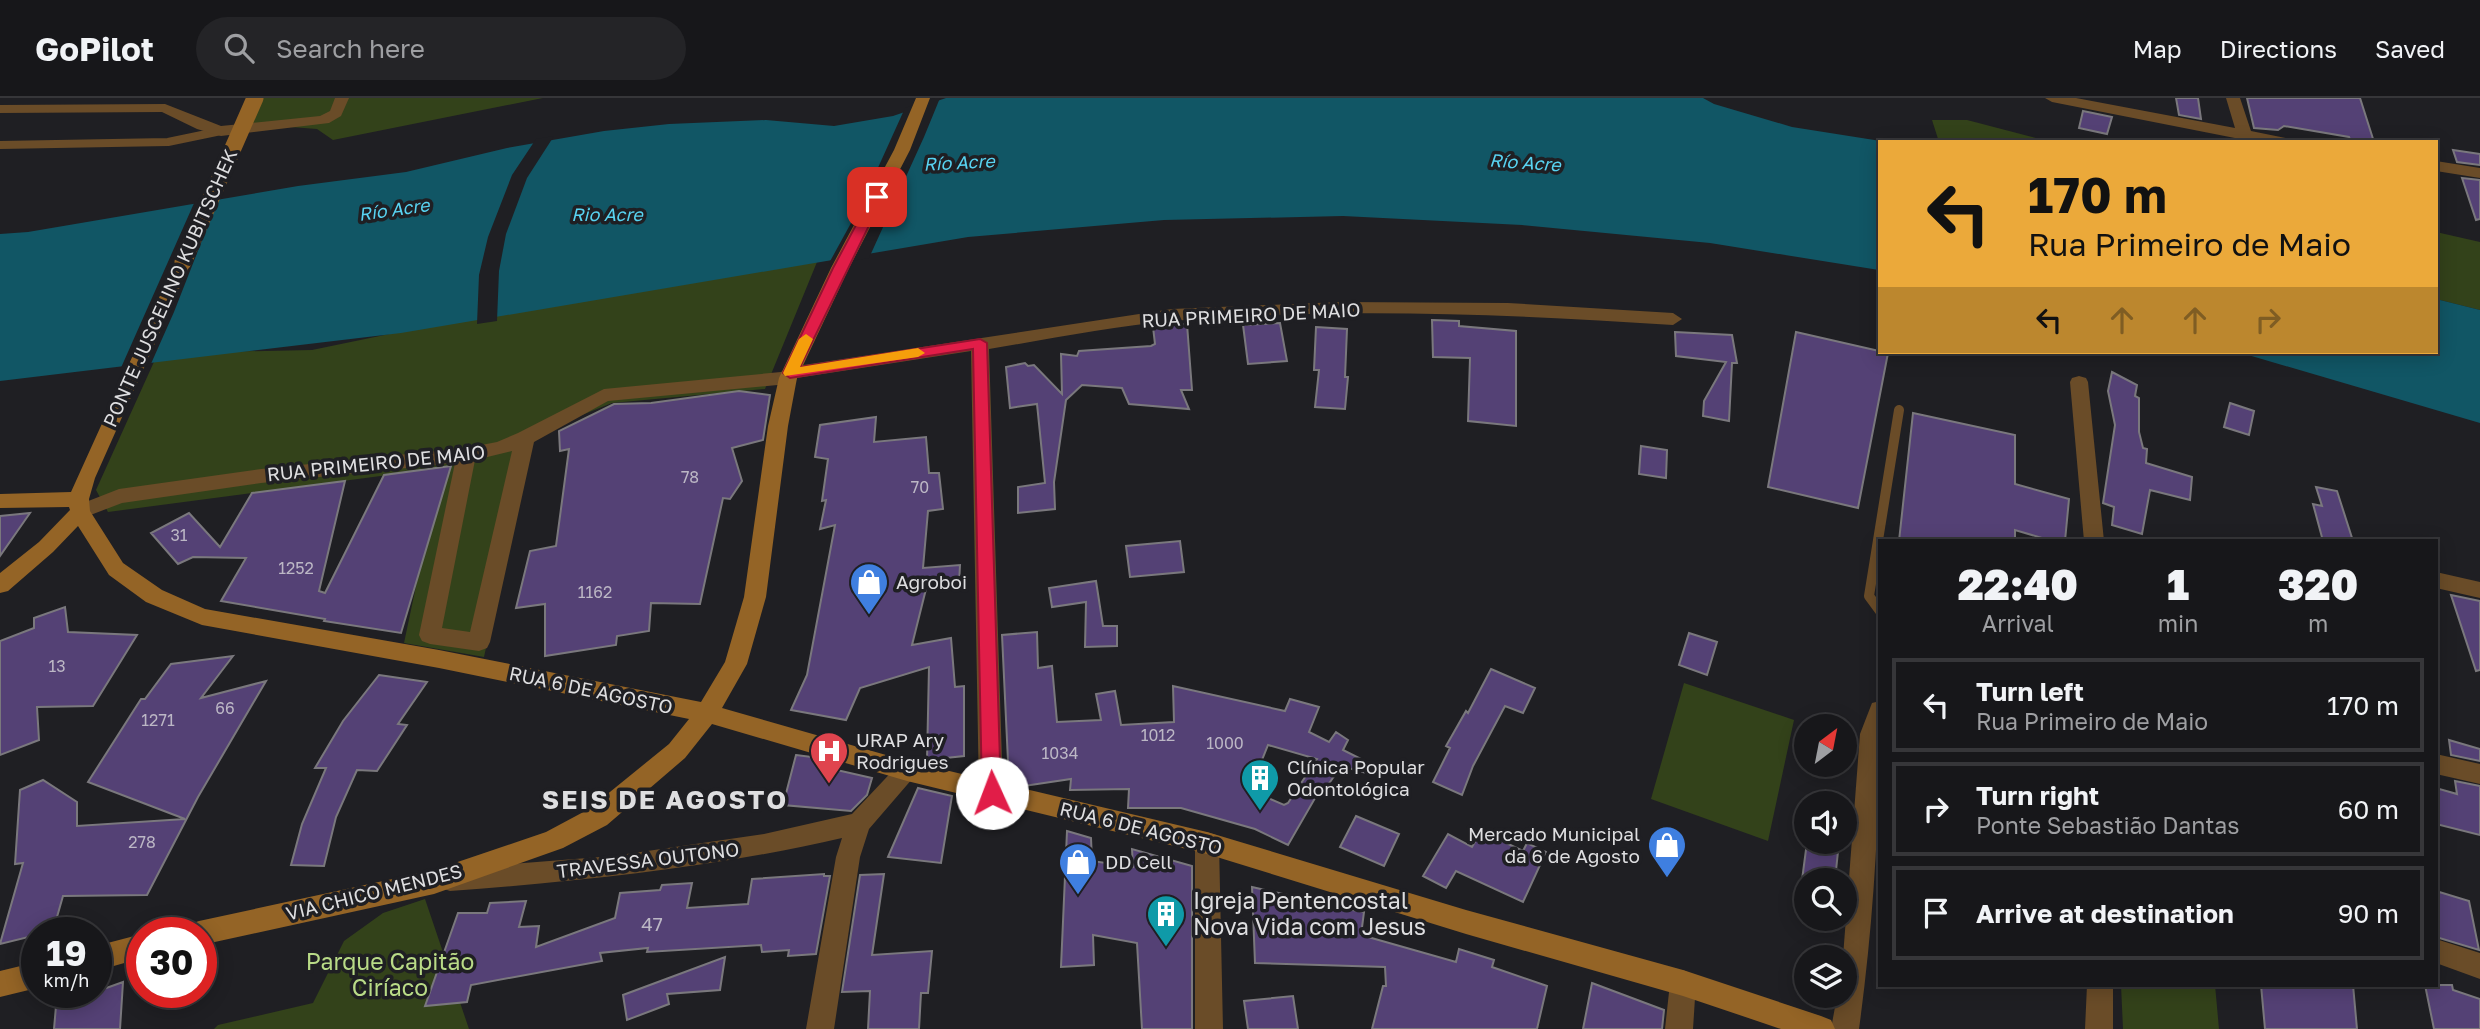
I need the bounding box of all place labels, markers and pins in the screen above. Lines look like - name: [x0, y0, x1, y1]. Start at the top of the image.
- pin: [847, 167, 907, 227]
- shop icon: Agroboi: [848, 561, 890, 616]
- place label: Agroboi: [896, 570, 967, 593]
- place label: URAP Ary Rodrigues: [856, 728, 949, 773]
- hospital icon: URAP Ary Rodrigues: [808, 730, 850, 785]
- place label: Clínica Popular Odontológica: [1287, 755, 1425, 800]
- building icon: Clínica Popular Odontológica: [1239, 757, 1281, 812]
- place label: Mercado Municipal da 6 de Agosto: [1468, 822, 1640, 867]
- shop icon: Mercado Municipal da 6 de Agosto: [1646, 824, 1688, 879]
- shop icon: DD Cell: [1057, 841, 1099, 896]
- place label: DD Cell: [1105, 850, 1172, 873]
- place label: Igreja Pentencostal Nova Vida com Jesus: [1193, 886, 1426, 940]
- building icon: Igreja Pentencostal Nova Vida com Jesus: [1145, 893, 1187, 948]

